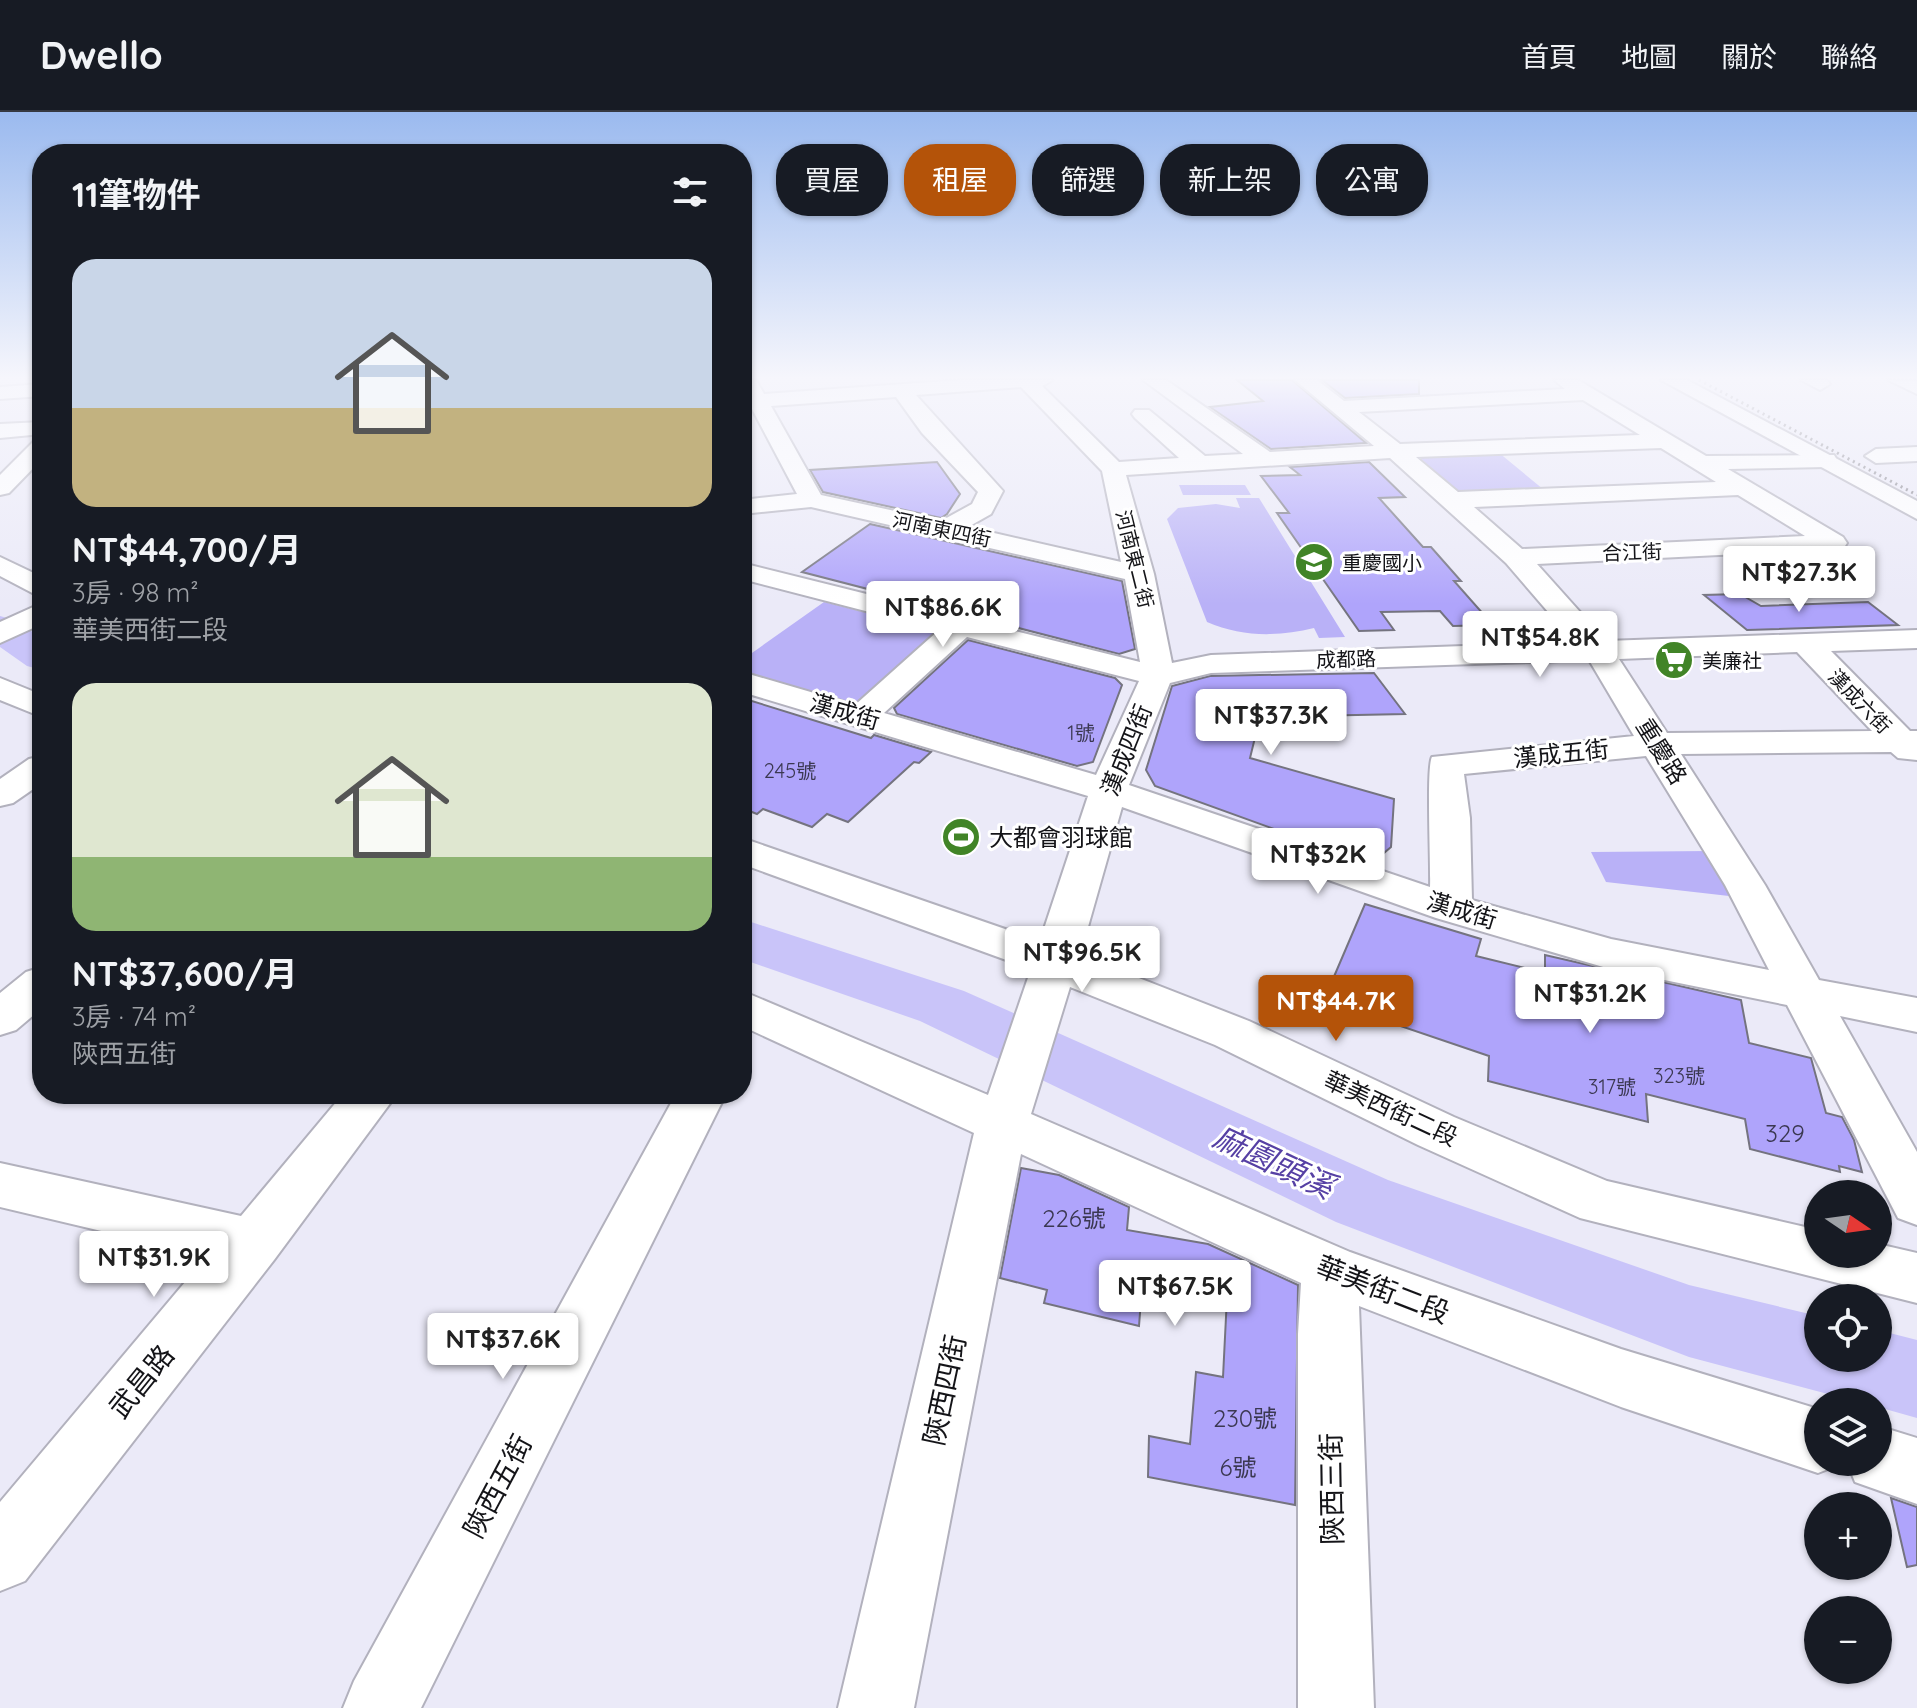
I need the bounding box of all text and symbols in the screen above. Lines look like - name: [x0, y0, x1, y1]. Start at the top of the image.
- text: Dwello: [40, 31, 163, 79]
- text: 首頁: [1521, 39, 1577, 74]
- text: 地圖: [1621, 39, 1677, 74]
- text: 關於: [1721, 39, 1777, 74]
- text: 聯絡: [1821, 39, 1877, 74]
- chip: 買屋: [776, 144, 888, 216]
- chip: 租屋: [904, 144, 1016, 216]
- chip: 篩選: [1032, 144, 1144, 216]
- chip: 新上架: [1160, 144, 1300, 216]
- chip: 公寓: [1316, 144, 1428, 216]
- icon: filters: [668, 170, 712, 214]
- text: 11筆物件: [72, 173, 200, 216]
- icon: home: [320, 311, 464, 455]
- street label: 河南東四街: [890, 506, 994, 552]
- street label: 河南東二街: [1111, 507, 1159, 611]
- text: NT$44,700/月: [72, 528, 302, 571]
- street label: 合江街: [1602, 538, 1662, 566]
- school or university icon: 重慶國小: [1293, 541, 1335, 583]
- pin: NT$27.3K: [1716, 546, 1882, 614]
- place label: 重慶國小: [1342, 550, 1422, 575]
- text: NT$27.3K: [1741, 555, 1857, 588]
- text: 3房 · 98 m²: [72, 576, 199, 609]
- pin: NT$86.6K: [860, 581, 1026, 649]
- text: NT$86.6K: [884, 590, 1002, 623]
- pin: NT$54.8K: [1457, 611, 1623, 679]
- text: 華美西街二段: [72, 613, 228, 646]
- text: NT$54.8K: [1481, 620, 1599, 653]
- supermarket icon: 美廉社: [1653, 639, 1695, 681]
- street label: 成都路: [1316, 645, 1376, 673]
- place label: 美廉社: [1702, 648, 1762, 673]
- street label: 漢成六街: [1823, 664, 1897, 738]
- street label: 漢成街: [806, 687, 884, 735]
- pin: NT$37.3K: [1188, 689, 1354, 757]
- text: NT$37.3K: [1214, 698, 1328, 731]
- street label: 漢成四街: [1094, 700, 1158, 800]
- street label: 重慶路: [1630, 713, 1694, 789]
- house number: 1號: [1067, 720, 1095, 745]
- street label: 漢成五街: [1512, 733, 1610, 773]
- icon: home: [320, 735, 464, 879]
- house number: 245號: [764, 758, 816, 783]
- sports icon: 大都會羽球館: [940, 816, 982, 858]
- place label: 大都會羽球館: [989, 822, 1133, 852]
- pin: NT$32K: [1253, 828, 1383, 896]
- text: NT$32K: [1270, 837, 1366, 870]
- street label: 漢成街: [1423, 885, 1501, 935]
- pin: NT$96.5K: [999, 926, 1165, 994]
- text: NT$96.5K: [1023, 935, 1141, 968]
- text: NT$37,600/月: [72, 952, 298, 995]
- pin: NT$31.2K: [1507, 967, 1673, 1035]
- pin: NT$44.7K: [1253, 975, 1419, 1043]
- text: NT$31.2K: [1533, 976, 1647, 1009]
- text: NT$44.7K: [1276, 984, 1396, 1017]
- text: 3房 · 74 m²: [72, 1000, 196, 1033]
- text: 陝西五街: [72, 1037, 176, 1070]
- house number: 323號: [1653, 1063, 1705, 1088]
- street label: 華美西街二段: [1319, 1064, 1463, 1152]
- house number: 317號: [1588, 1074, 1636, 1099]
- water label: 麻園頭溪: [1208, 1116, 1344, 1208]
- house number: 329: [1765, 1118, 1805, 1148]
- north arrow: [1804, 1180, 1892, 1268]
- map controls: [1804, 1180, 1892, 1684]
- house number: 226號: [1042, 1203, 1106, 1233]
- pin: NT$31.9K: [71, 1231, 237, 1299]
- text: NT$31.9K: [97, 1240, 211, 1273]
- street label: 華美街二段: [1311, 1248, 1455, 1330]
- pin: NT$67.5K: [1092, 1260, 1258, 1328]
- text: NT$67.5K: [1117, 1269, 1233, 1302]
- button: locate: [1804, 1284, 1892, 1372]
- pin: NT$37.6K: [420, 1313, 586, 1381]
- text: NT$37.6K: [445, 1322, 561, 1355]
- street label: 陝西四街: [915, 1332, 973, 1448]
- street label: 武昌路: [101, 1337, 181, 1425]
- button: layers: [1804, 1388, 1892, 1476]
- house number: 230號: [1213, 1403, 1277, 1433]
- street label: 陝西五街: [455, 1428, 539, 1544]
- street label: 陝西三街: [1313, 1433, 1349, 1545]
- house number: 6號: [1220, 1452, 1256, 1482]
- button: +: [1804, 1492, 1892, 1580]
- button: −: [1804, 1596, 1892, 1684]

